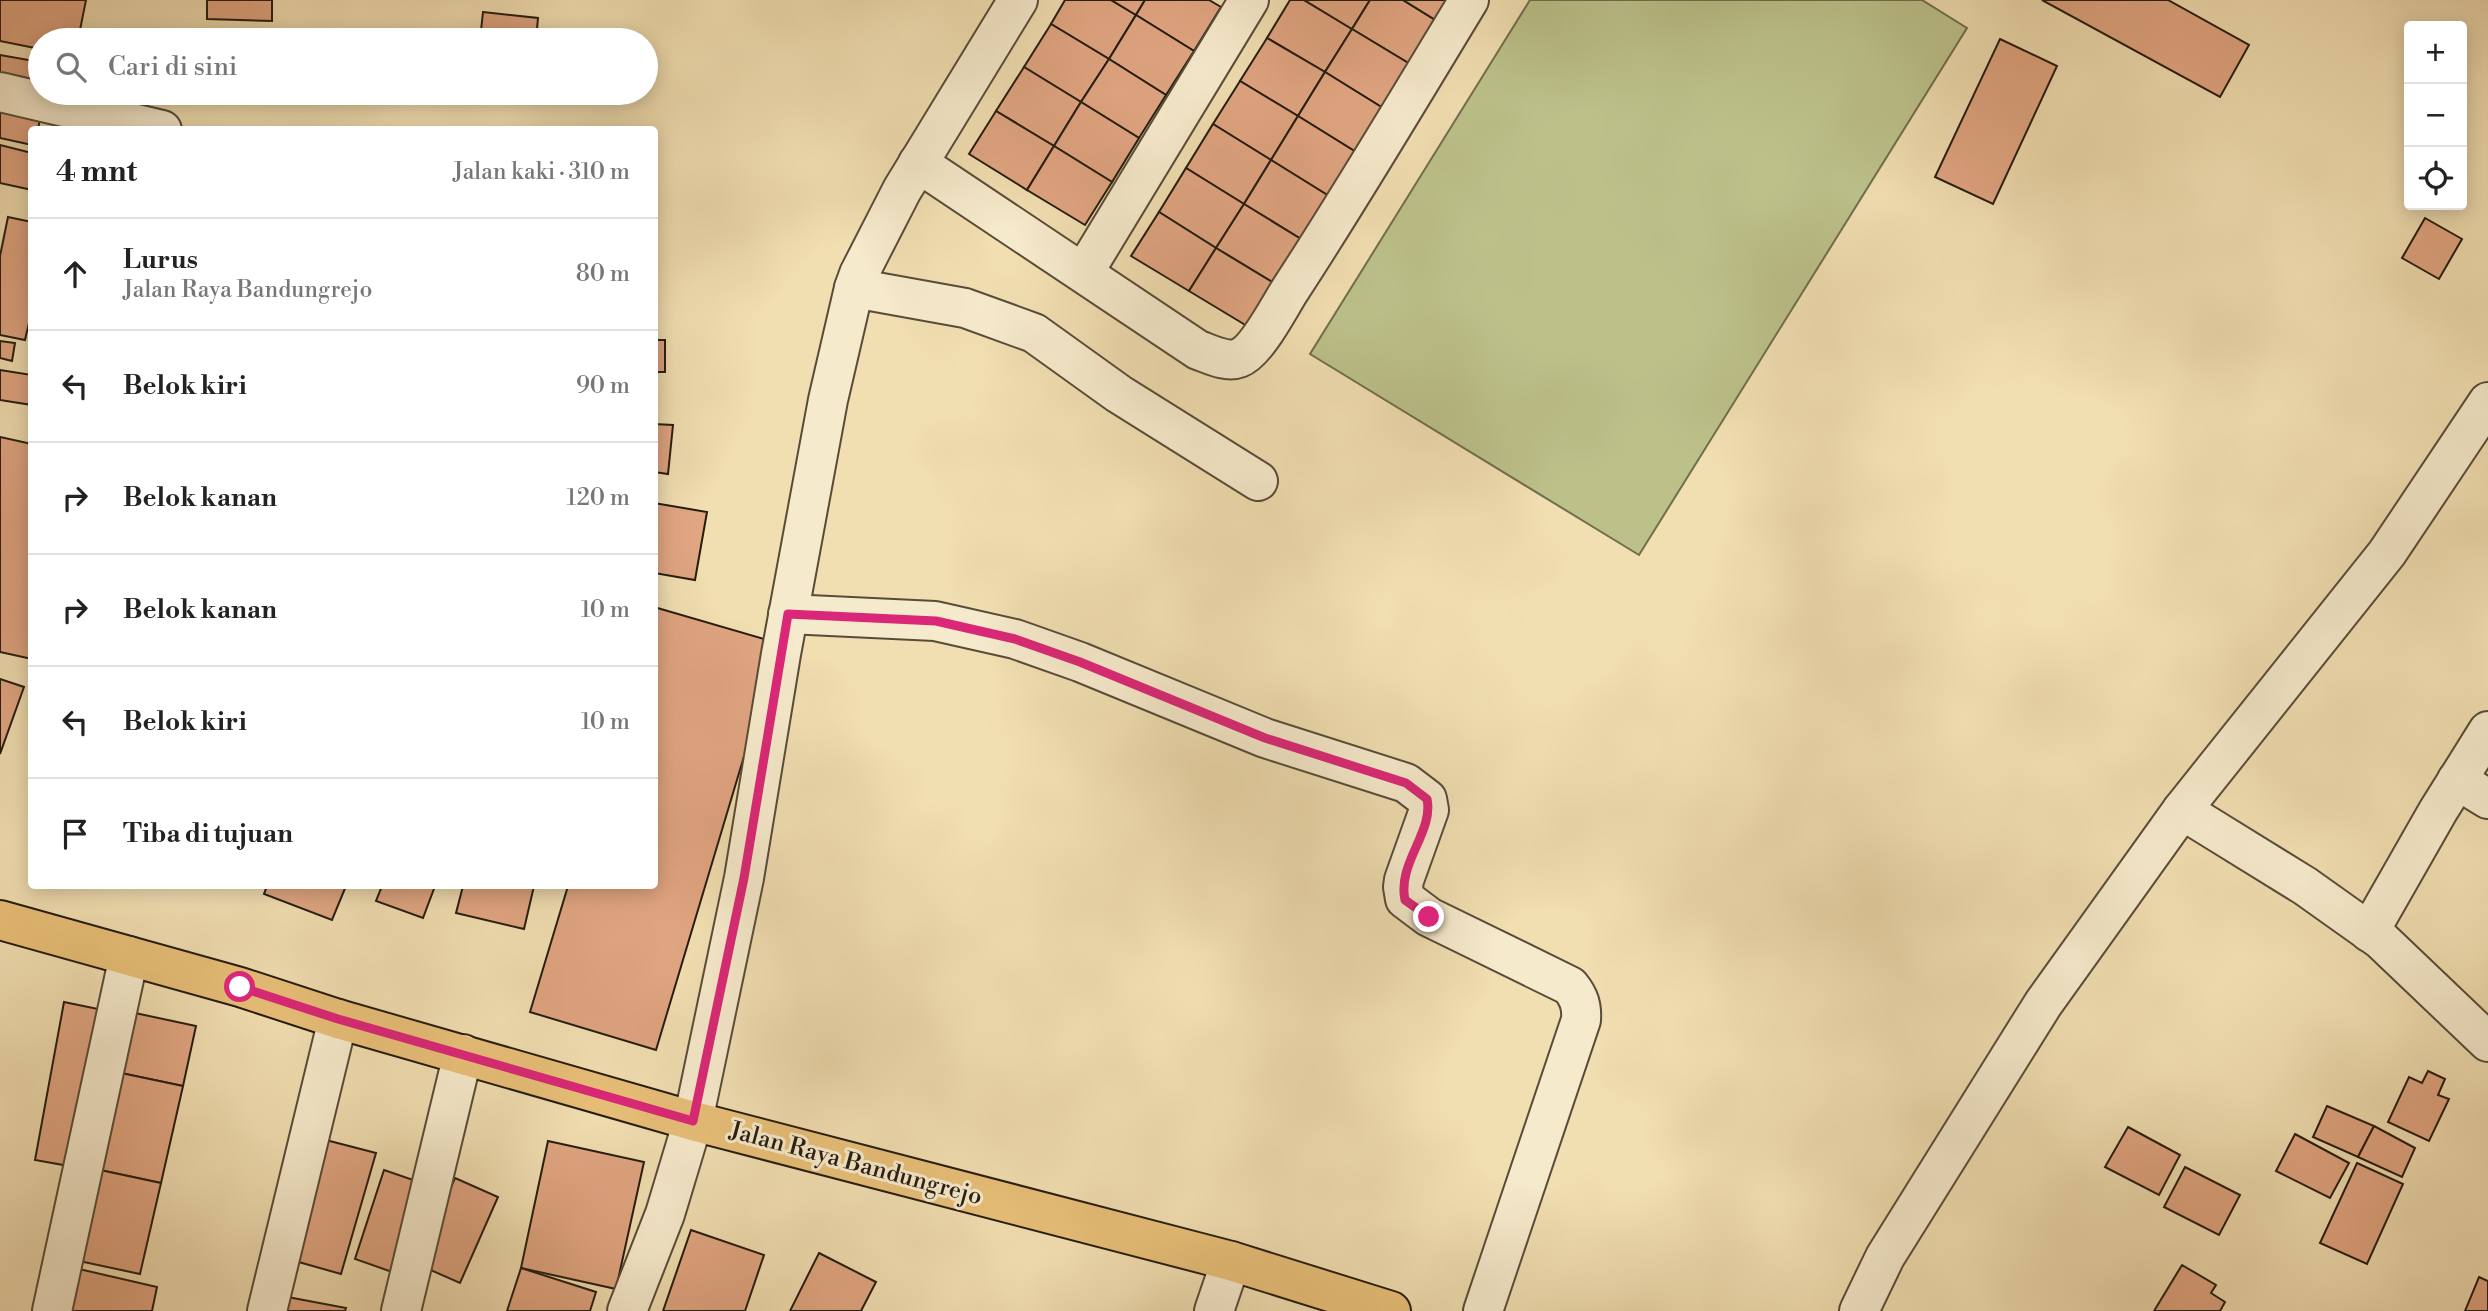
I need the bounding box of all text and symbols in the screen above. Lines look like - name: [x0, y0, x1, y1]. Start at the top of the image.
- map controls: [2404, 21, 2467, 210]
- button: +: [2404, 21, 2467, 84]
- search box: [28, 28, 658, 105]
- icon: search: [52, 48, 90, 86]
- text: Cari di sini: [108, 51, 237, 83]
- button: −: [2404, 84, 2467, 147]
- button: locate: [2404, 147, 2467, 210]
- text: 4 mnt: [56, 153, 137, 191]
- text: Jalan kaki · 310 m: [453, 158, 630, 186]
- text: Lurus: [123, 244, 198, 276]
- icon: ahead: [56, 255, 94, 293]
- text: 80 m: [576, 260, 630, 288]
- text: Jalan Raya Bandungrejo: [123, 276, 372, 304]
- icon: left: [56, 367, 94, 405]
- text: Belok kiri: [123, 370, 247, 402]
- text: 90 m: [576, 372, 630, 400]
- icon: right: [56, 479, 94, 517]
- text: Belok kanan: [123, 482, 277, 514]
- text: 120 m: [566, 484, 630, 512]
- icon: right: [56, 591, 94, 629]
- text: Belok kanan: [123, 594, 277, 626]
- text: 10 m: [581, 596, 630, 624]
- icon: left: [56, 703, 94, 741]
- text: Belok kiri: [123, 706, 247, 738]
- text: 10 m: [581, 708, 630, 736]
- icon: arrive: [56, 815, 94, 853]
- text: Tiba di tujuan: [123, 818, 293, 850]
- route end: [1413, 901, 1444, 932]
- route start: [224, 971, 255, 1002]
- street label: Jalan Raya Bandungrejo: [725, 1116, 986, 1212]

